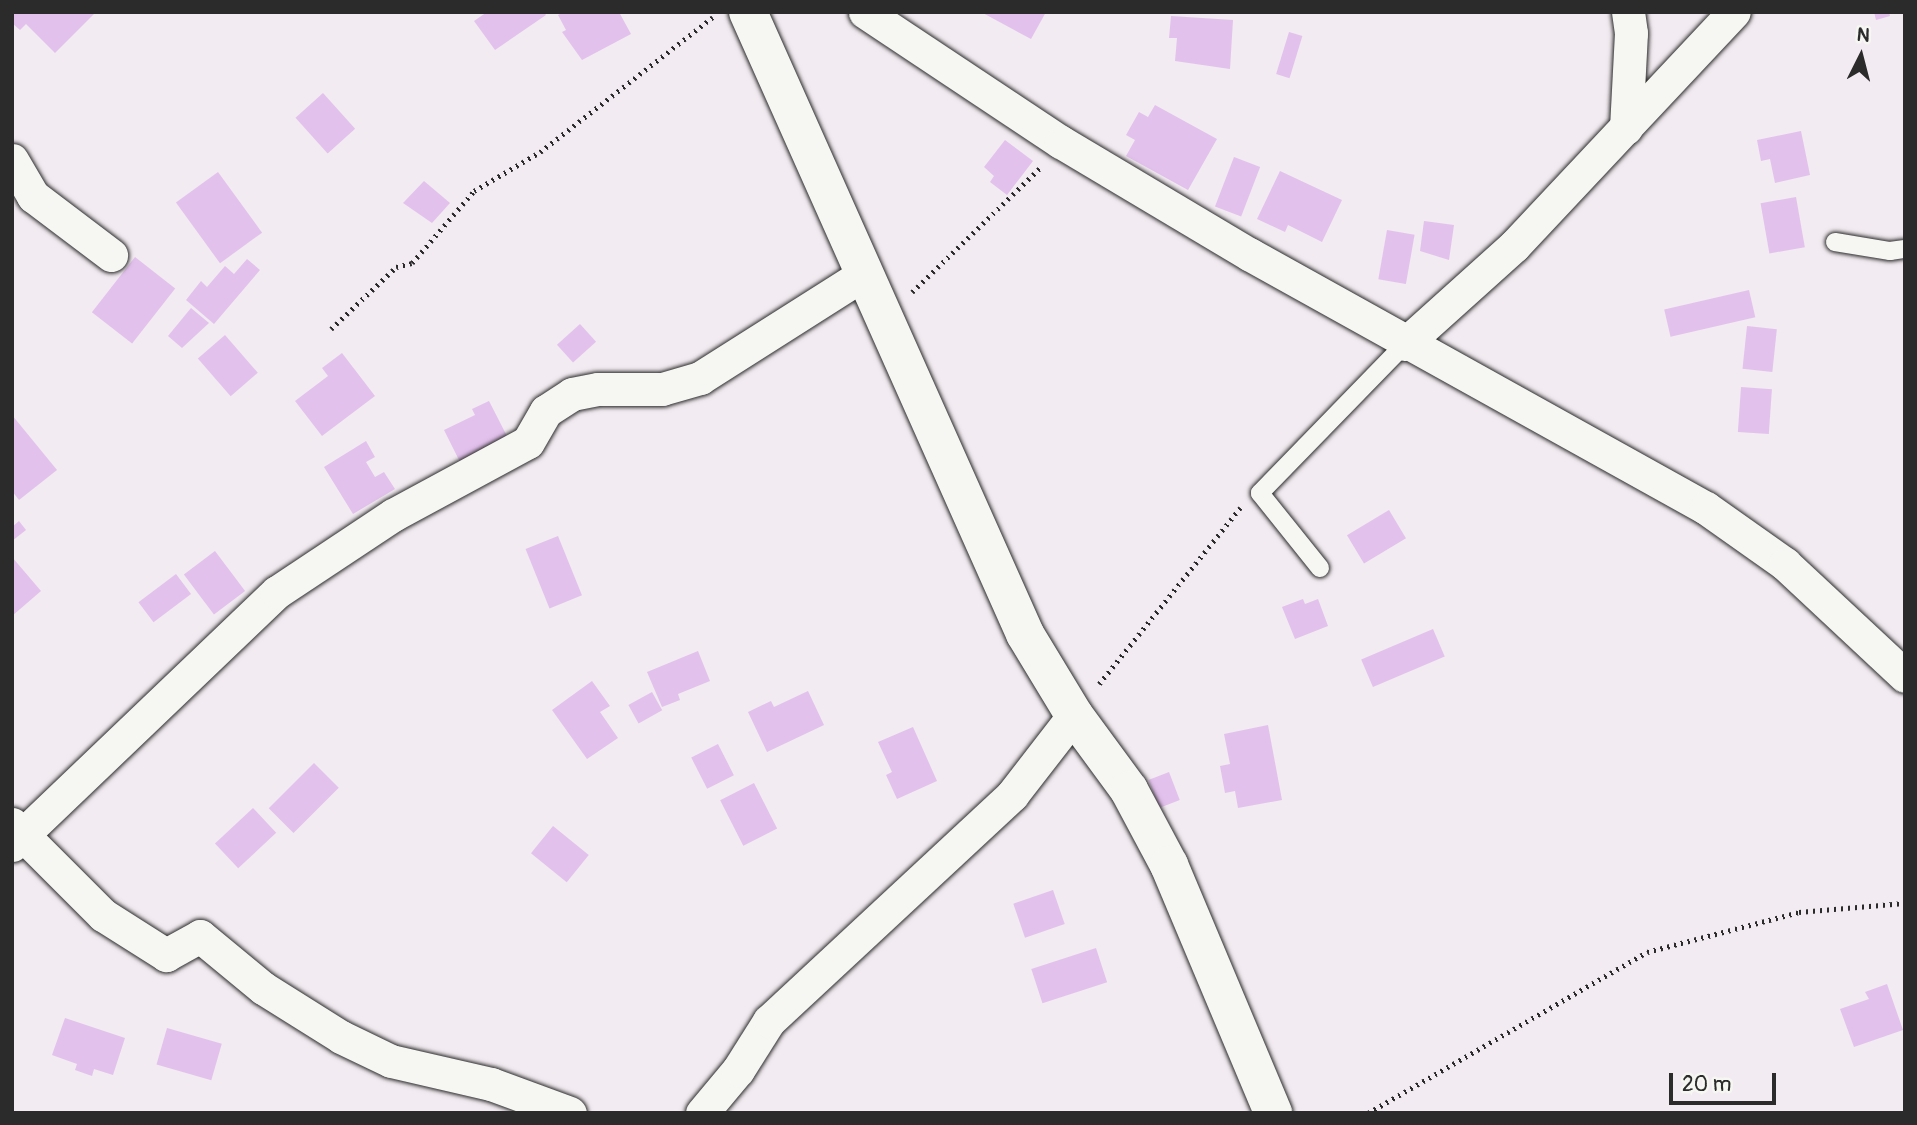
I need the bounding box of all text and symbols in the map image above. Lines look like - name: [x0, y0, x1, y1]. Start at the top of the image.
- north arrow: [1826, 21, 1896, 91]
- text: N: [1856, 23, 1871, 48]
- scale bar: [1672, 1058, 1779, 1102]
- text: 20 m: [1682, 1071, 1731, 1098]

